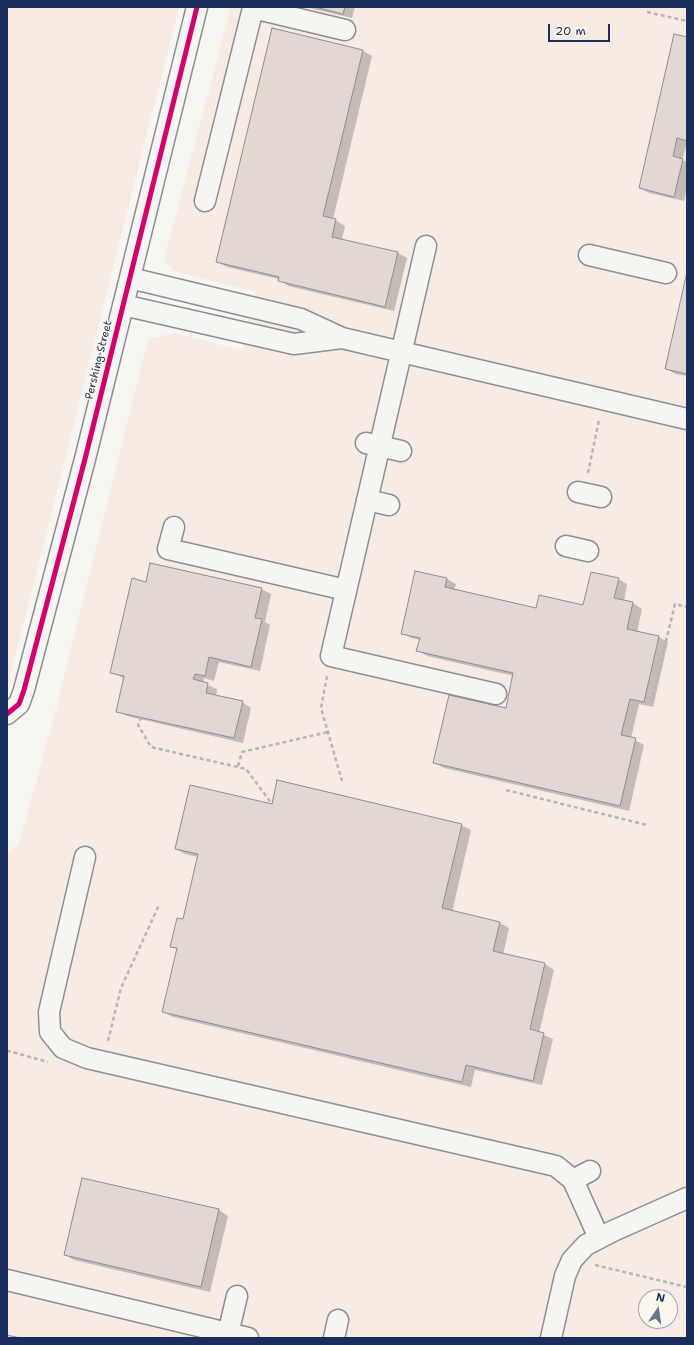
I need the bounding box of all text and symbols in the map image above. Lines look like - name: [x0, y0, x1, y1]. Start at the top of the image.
- scale bar: [550, 16, 612, 42]
- text: 20 m: [555, 23, 586, 39]
- street label: Pershing Street: [83, 319, 115, 401]
- north arrow: [638, 1289, 678, 1329]
- text: N: [655, 1290, 667, 1306]

